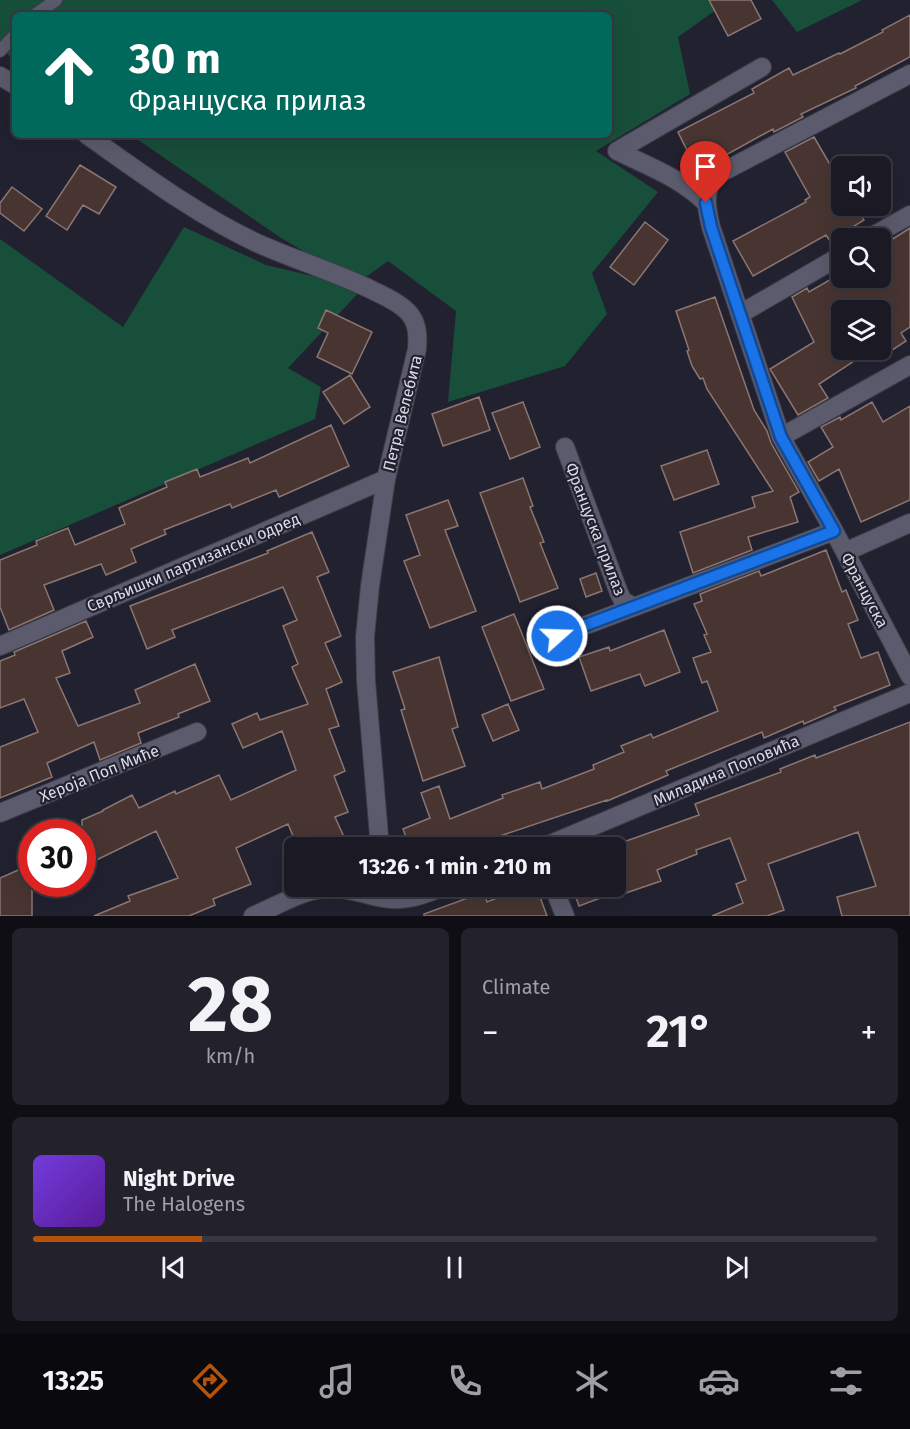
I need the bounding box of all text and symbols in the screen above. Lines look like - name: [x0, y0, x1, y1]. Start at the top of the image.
- text: 30 m: [129, 34, 221, 84]
- icon: ahead: [30, 36, 108, 114]
- text: Француска прилаз: [129, 85, 367, 117]
- pin: [680, 141, 731, 203]
- icon: arrive: [689, 150, 722, 183]
- map controls: [831, 156, 891, 360]
- button: sound: [831, 156, 891, 216]
- button: search: [831, 228, 891, 288]
- button: layers: [831, 300, 891, 360]
- street label: Петра Велебита: [379, 353, 426, 473]
- street label: Француска прилаз: [561, 460, 630, 598]
- street label: Сврљишки партизански одред: [84, 509, 303, 616]
- street label: Француска: [837, 550, 892, 631]
- position arrow: [525, 604, 589, 668]
- street label: Миладина Поповића: [650, 731, 802, 810]
- street label: Хероја Поп Миће: [37, 741, 162, 806]
- speed limit sign: 30: [18, 819, 96, 897]
- text: 13:26 · 1 min · 210 m: [359, 853, 551, 880]
- text: 28: [188, 958, 273, 1052]
- text: Climate: [482, 975, 550, 999]
- text: 21°: [646, 1005, 713, 1059]
- text: −: [482, 1013, 499, 1053]
- text: +: [861, 1013, 877, 1053]
- text: km/h: [206, 1044, 255, 1068]
- text: Night Drive: [123, 1165, 235, 1192]
- text: The Halogens: [123, 1192, 245, 1216]
- icon: previous: [157, 1251, 190, 1284]
- icon: pause: [438, 1251, 471, 1284]
- icon: next: [720, 1251, 753, 1284]
- icon: directions: [189, 1360, 231, 1402]
- icon: music: [316, 1360, 358, 1402]
- icon: phone: [444, 1360, 486, 1402]
- icon: climate: [571, 1360, 613, 1402]
- icon: car: [698, 1360, 740, 1402]
- icon: filters: [825, 1360, 867, 1402]
- text: 13:25: [43, 1365, 104, 1397]

